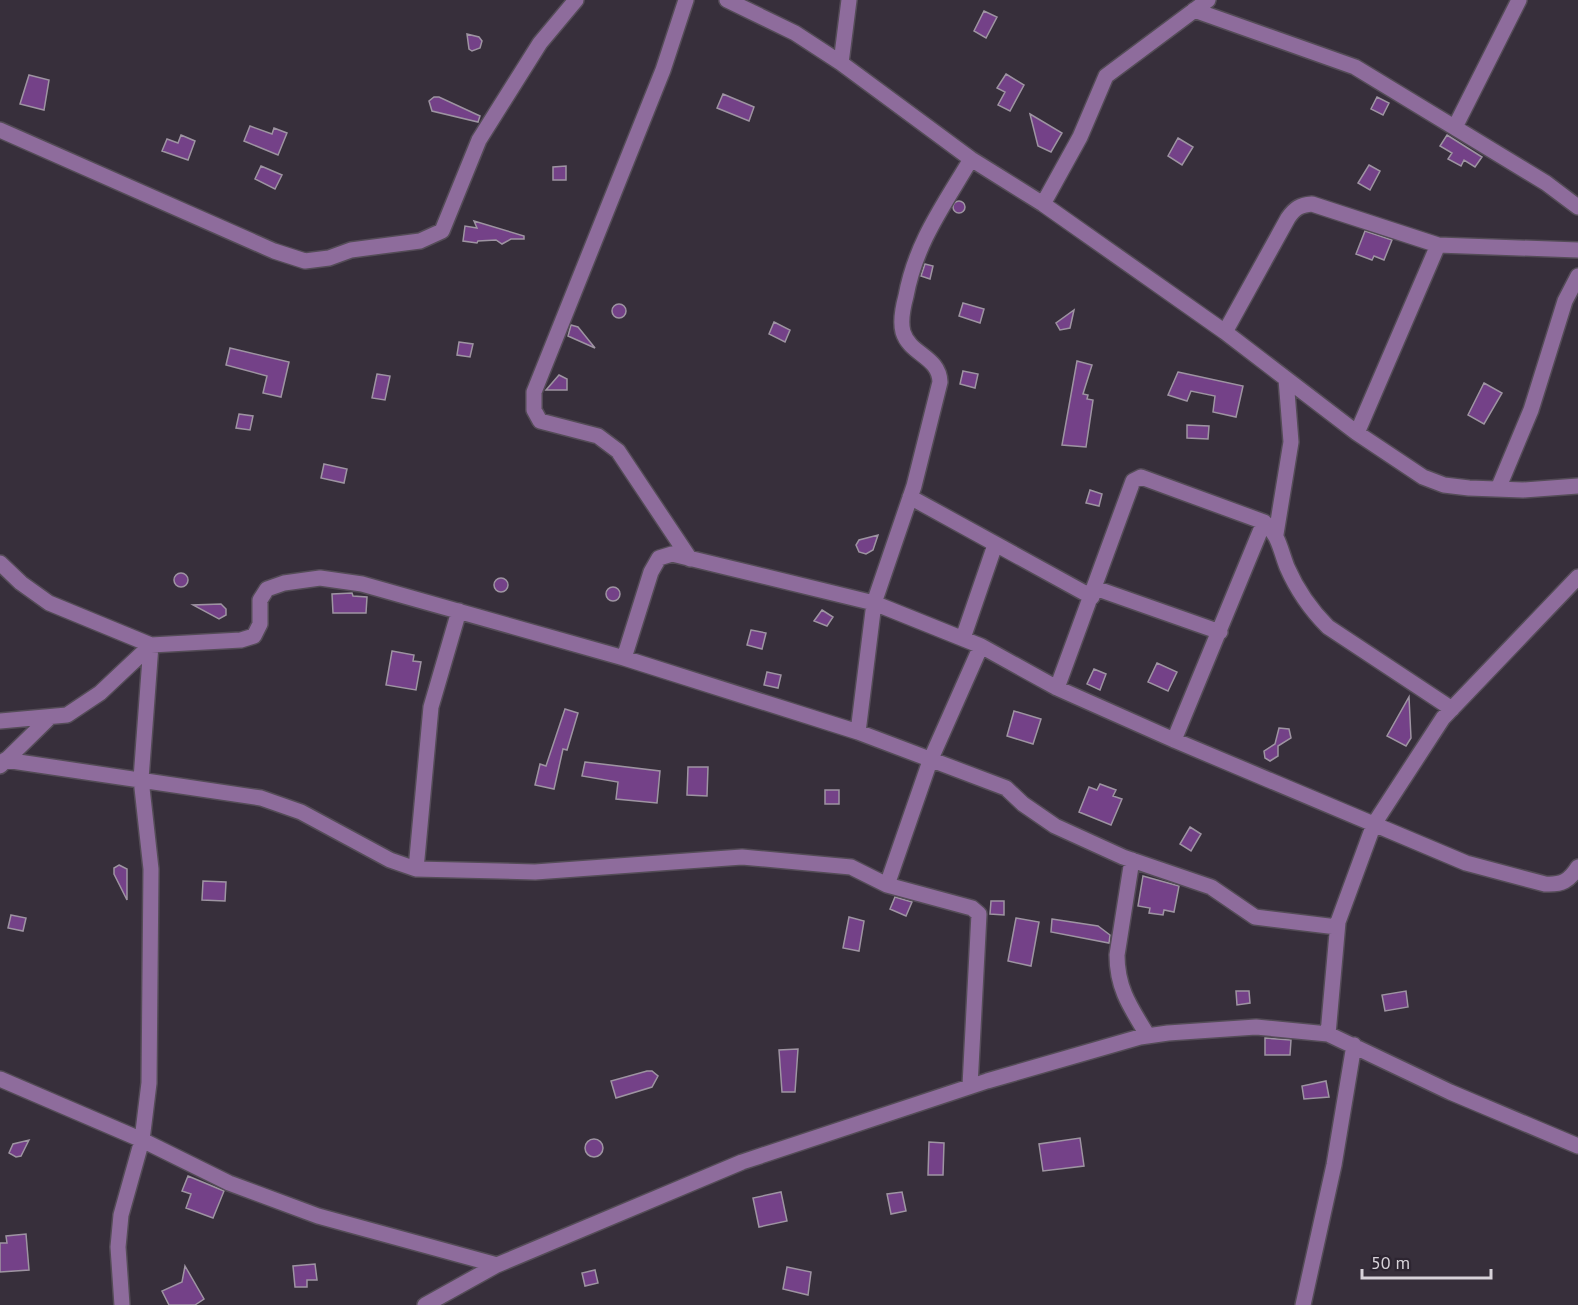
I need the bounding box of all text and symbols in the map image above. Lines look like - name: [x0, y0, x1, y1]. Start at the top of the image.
- scale bar: [1362, 1242, 1491, 1280]
- text: 50 m: [1371, 1251, 1410, 1274]

